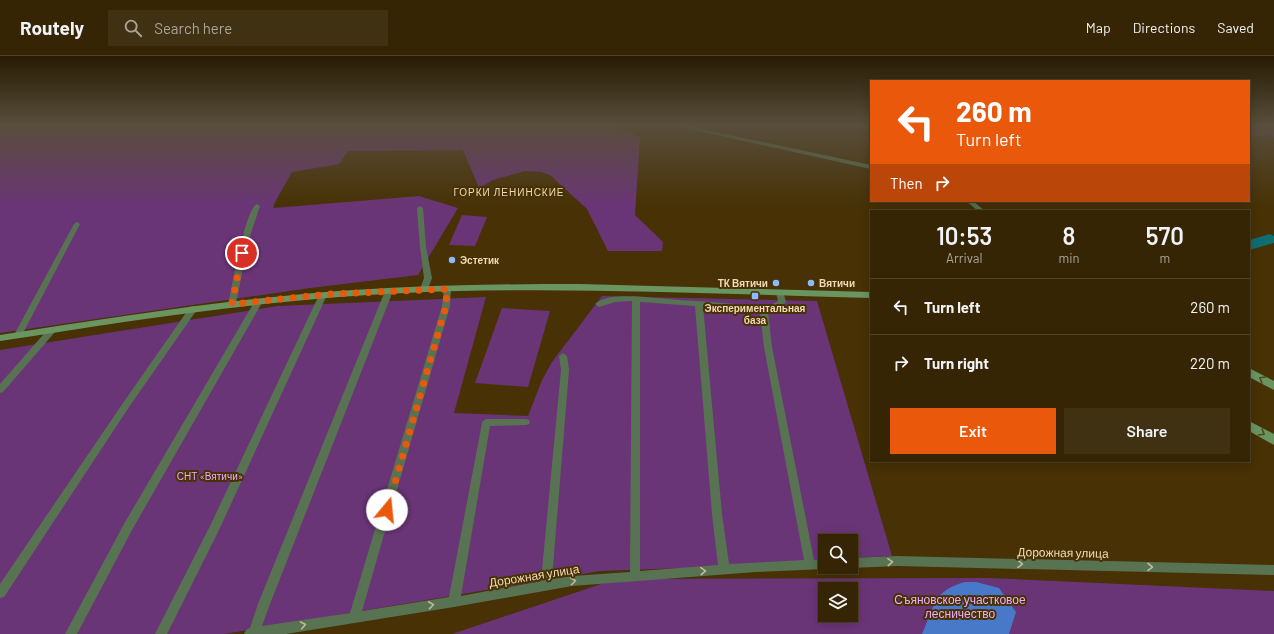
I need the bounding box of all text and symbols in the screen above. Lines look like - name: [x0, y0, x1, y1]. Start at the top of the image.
- search box: [108, 10, 388, 46]
- text: Routely: [20, 16, 84, 39]
- icon: search: [122, 17, 144, 39]
- text: Search here: [154, 19, 232, 37]
- text: Map: [1086, 19, 1111, 36]
- text: Directions: [1133, 19, 1195, 36]
- text: Saved: [1217, 19, 1254, 36]
- text: 260 m: [956, 94, 1032, 128]
- icon: left: [890, 96, 942, 148]
- text: Turn left: [956, 128, 1022, 150]
- icon: right: [931, 172, 953, 194]
- text: Then: [890, 174, 923, 192]
- district label: ГОРКИ ЛЕНИНСКИЕ: [453, 186, 565, 198]
- text: 10:53: [936, 221, 992, 250]
- text: 8: [1063, 221, 1075, 250]
- text: 570: [1146, 221, 1184, 250]
- pin: [225, 236, 259, 270]
- icon: arrive: [231, 242, 253, 264]
- text: Arrival: [946, 250, 982, 266]
- text: min: [1058, 250, 1080, 266]
- text: m: [1159, 250, 1170, 266]
- place label: Эстетик: [460, 254, 500, 266]
- marker: Эстетик: [447, 255, 457, 265]
- place label: ТК Вятичи: [718, 277, 768, 289]
- place label: Вятичи: [819, 277, 855, 289]
- marker: ТК Вятичи: [771, 278, 781, 288]
- marker: Вятичи: [806, 278, 816, 288]
- marker: Экспериментальная база: [750, 291, 760, 301]
- icon: left: [890, 296, 912, 318]
- text: Turn left: [924, 298, 980, 316]
- text: 260 m: [1190, 298, 1230, 316]
- place label: Экспериментальная база: [705, 302, 806, 326]
- icon: right: [890, 352, 912, 374]
- text: Turn right: [924, 354, 989, 372]
- text: 220 m: [1190, 354, 1230, 372]
- one-way arrow: [1258, 377, 1266, 384]
- button: Exit: [890, 408, 1056, 454]
- button: Share: [1064, 408, 1230, 454]
- one-way arrow: [1257, 428, 1264, 435]
- park label: СНТ «Вятичи»: [177, 470, 243, 482]
- position arrow: [366, 489, 408, 531]
- map controls: [818, 534, 858, 622]
- button: search: [818, 534, 858, 574]
- street label: Дорожная улица: [1017, 544, 1109, 561]
- one-way arrow: [887, 557, 893, 566]
- one-way arrow: [1017, 560, 1023, 568]
- street label: Дорожная улица: [488, 561, 581, 590]
- one-way arrow: [1147, 563, 1153, 571]
- one-way arrow: [700, 567, 706, 576]
- one-way arrow: [570, 577, 576, 586]
- button: layers: [818, 582, 858, 622]
- park label: Съяновское участковое лесничество: [894, 592, 1026, 620]
- one-way arrow: [428, 601, 434, 610]
- one-way arrow: [300, 621, 306, 630]

